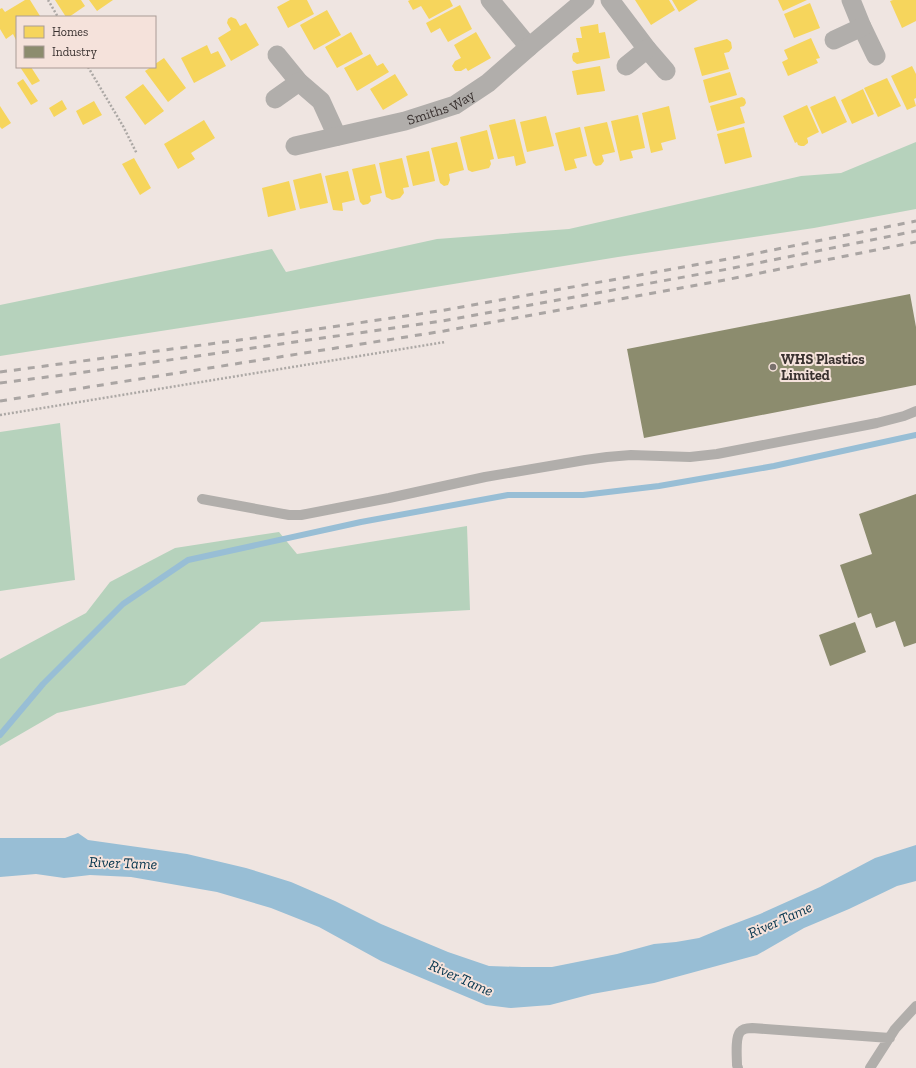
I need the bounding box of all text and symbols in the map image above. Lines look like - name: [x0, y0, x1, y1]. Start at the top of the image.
- legend: [16, 16, 156, 68]
- text: Homes: [52, 25, 88, 39]
- text: Industry: [52, 45, 98, 59]
- street label: Smiths Way: [405, 86, 478, 128]
- place label: WHS Plastics Limited: [781, 351, 865, 384]
- marker: WHS Plastics Limited: [768, 362, 778, 372]
- water label: River Tame: [89, 853, 157, 873]
- water label: River Tame: [745, 898, 815, 942]
- water label: River Tame: [426, 956, 496, 1000]

